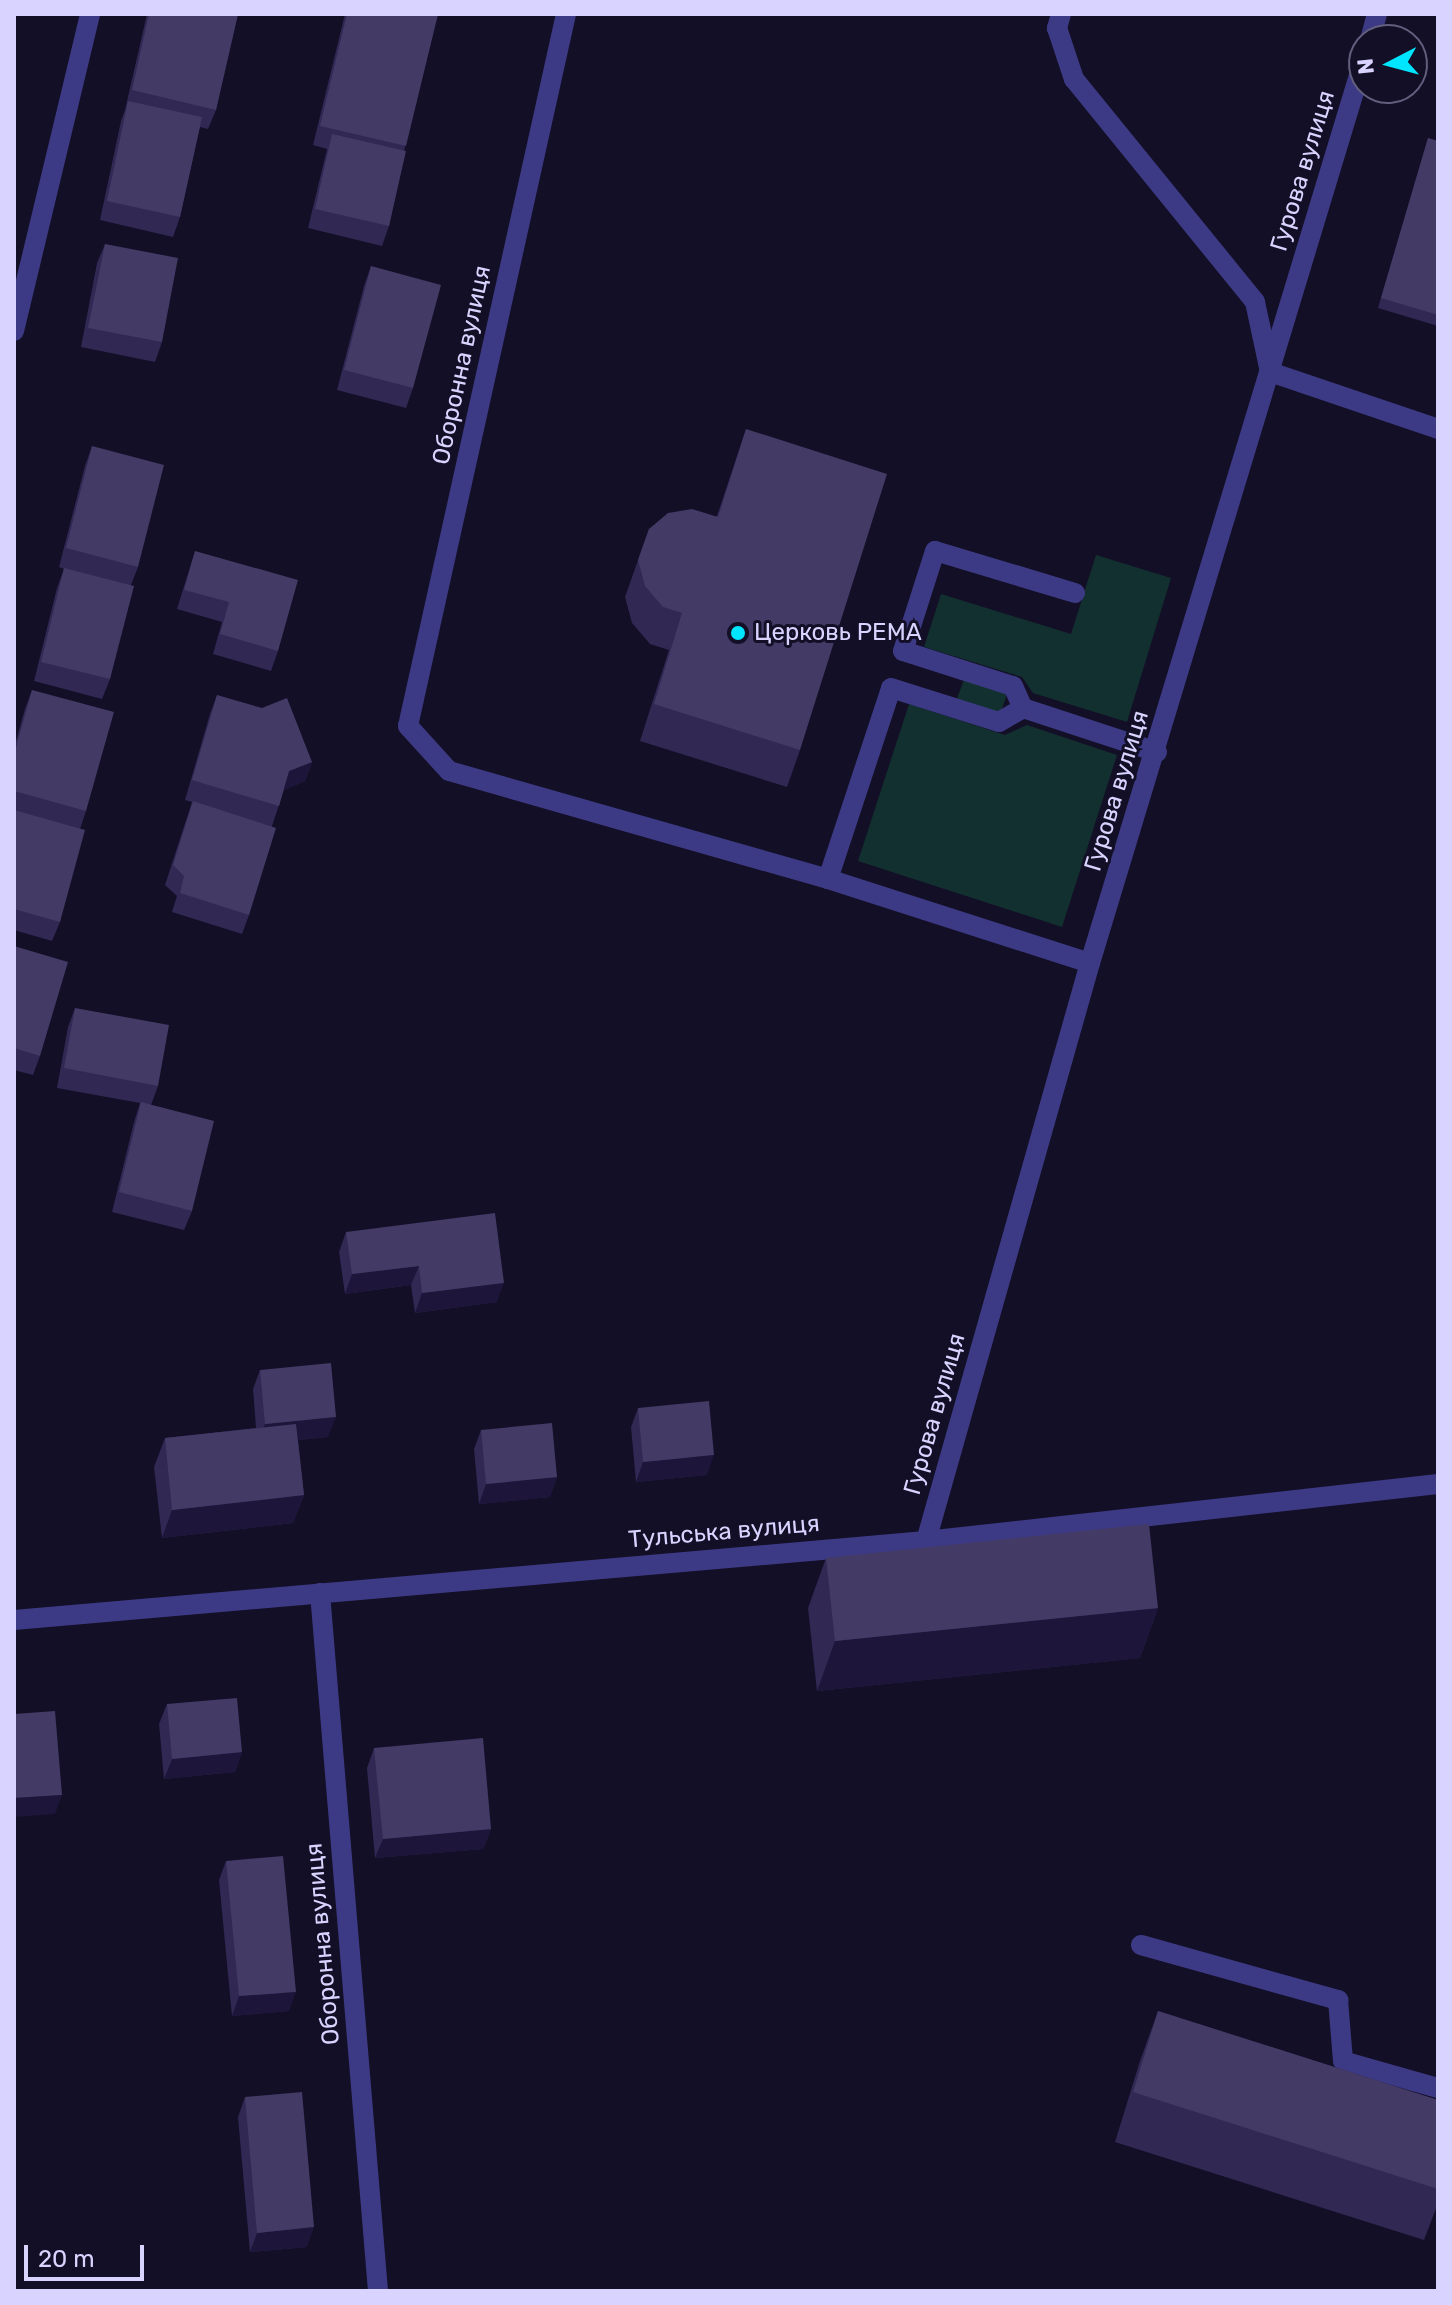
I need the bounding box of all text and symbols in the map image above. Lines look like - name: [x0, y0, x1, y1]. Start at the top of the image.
- north arrow: [1348, 24, 1428, 104]
- text: N: [1351, 57, 1380, 76]
- street label: Гурова вулиця: [1265, 87, 1341, 255]
- street label: Оборонна вулиця: [427, 263, 497, 467]
- place label: Церковь РЕМА: [754, 619, 922, 647]
- marker: Церковь РЕМА: [729, 624, 747, 642]
- street label: Гурова вулиця: [1079, 707, 1155, 875]
- street label: Гурова вулиця: [898, 1330, 972, 1498]
- street label: Тульська вулиця: [627, 1509, 821, 1555]
- street label: Оборонна вулиця: [300, 1842, 346, 2046]
- scale bar: [28, 2229, 148, 2279]
- text: 20 m: [38, 2245, 95, 2273]

